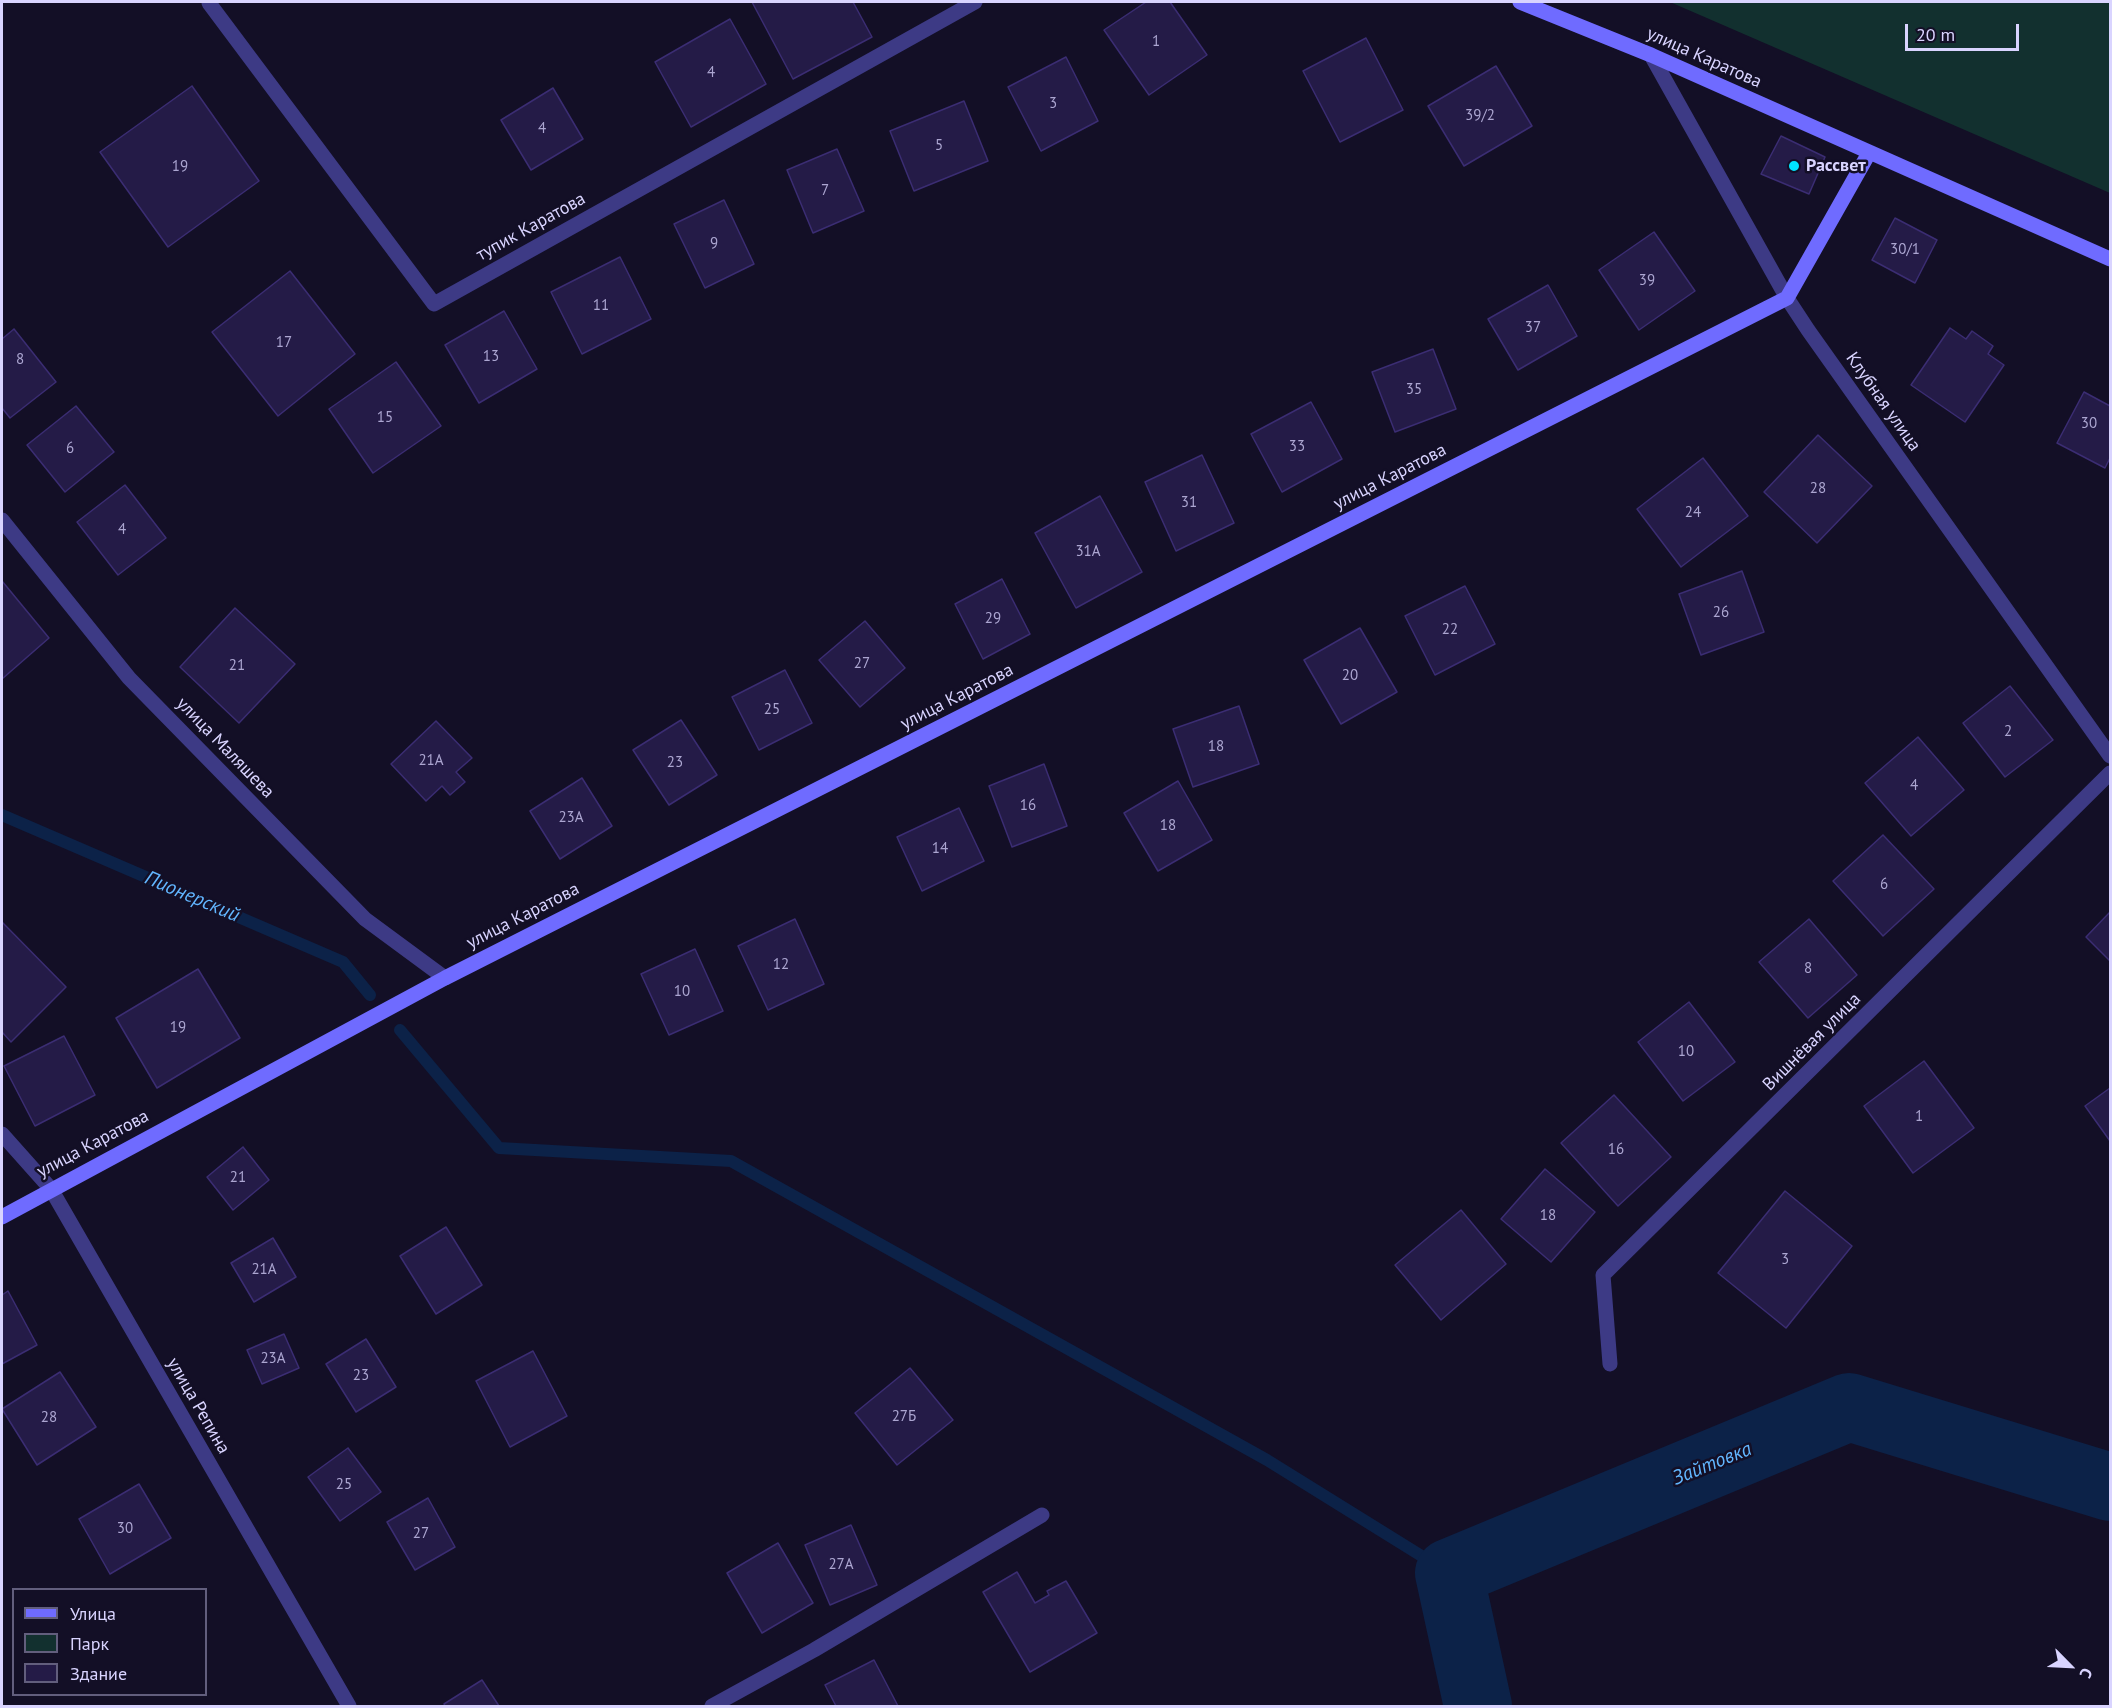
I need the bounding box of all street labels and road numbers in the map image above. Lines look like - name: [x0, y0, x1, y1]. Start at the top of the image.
- street label: улица Каратова: [1643, 23, 1765, 93]
- street label: тупик Каратова: [473, 188, 589, 266]
- street label: Клубная улица: [1841, 348, 1925, 456]
- street label: улица Каратова: [1330, 439, 1450, 515]
- street label: улица Каратова: [897, 659, 1017, 735]
- street label: улица Маляшева: [171, 693, 279, 803]
- street label: улица Каратова: [463, 878, 583, 954]
- street label: Вишнёвая улица: [1759, 989, 1865, 1095]
- street label: улица Каратова: [33, 1105, 153, 1183]
- street label: улица Репина: [162, 1354, 234, 1458]

